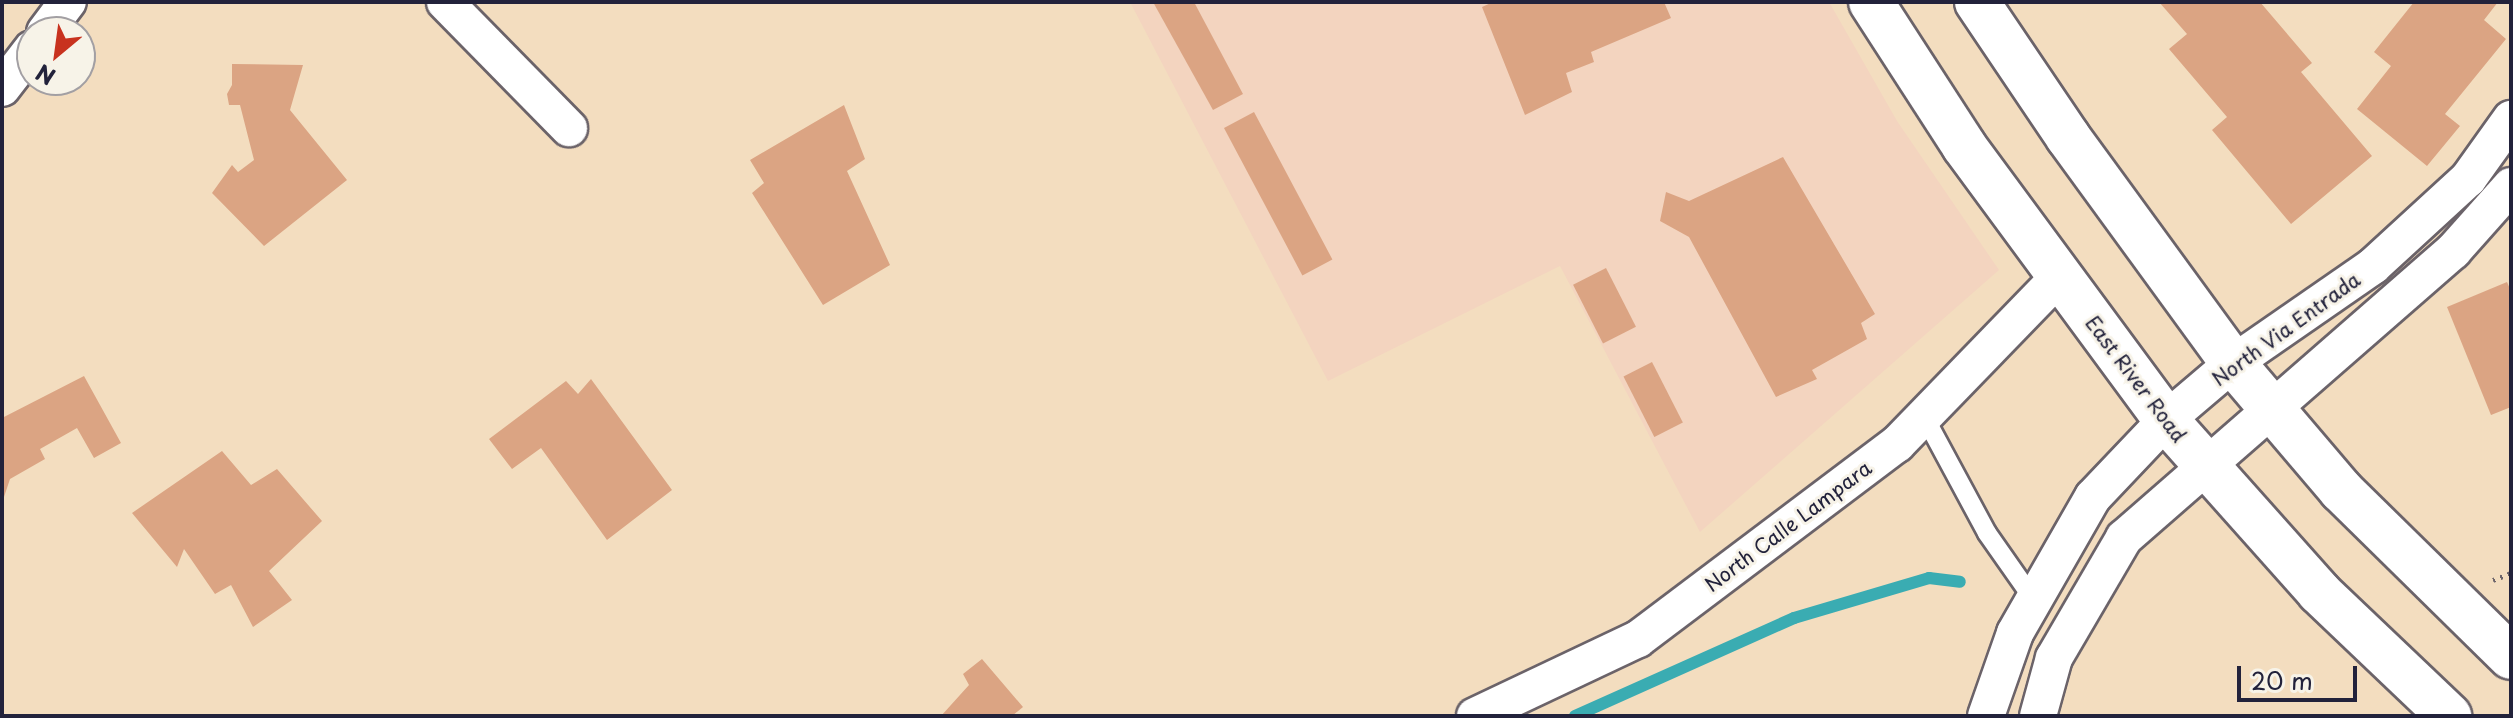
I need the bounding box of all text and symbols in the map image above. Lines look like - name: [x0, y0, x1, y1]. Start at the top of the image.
- north arrow: [16, 16, 96, 96]
- text: N: [29, 57, 61, 94]
- street label: North Via Entrada: [2207, 267, 2365, 391]
- street label: East River Road: [2081, 311, 2191, 447]
- street label: North Calle Lampara: [1699, 455, 1877, 597]
- scale bar: [2241, 650, 2361, 700]
- text: 20 m: [2251, 662, 2313, 698]

